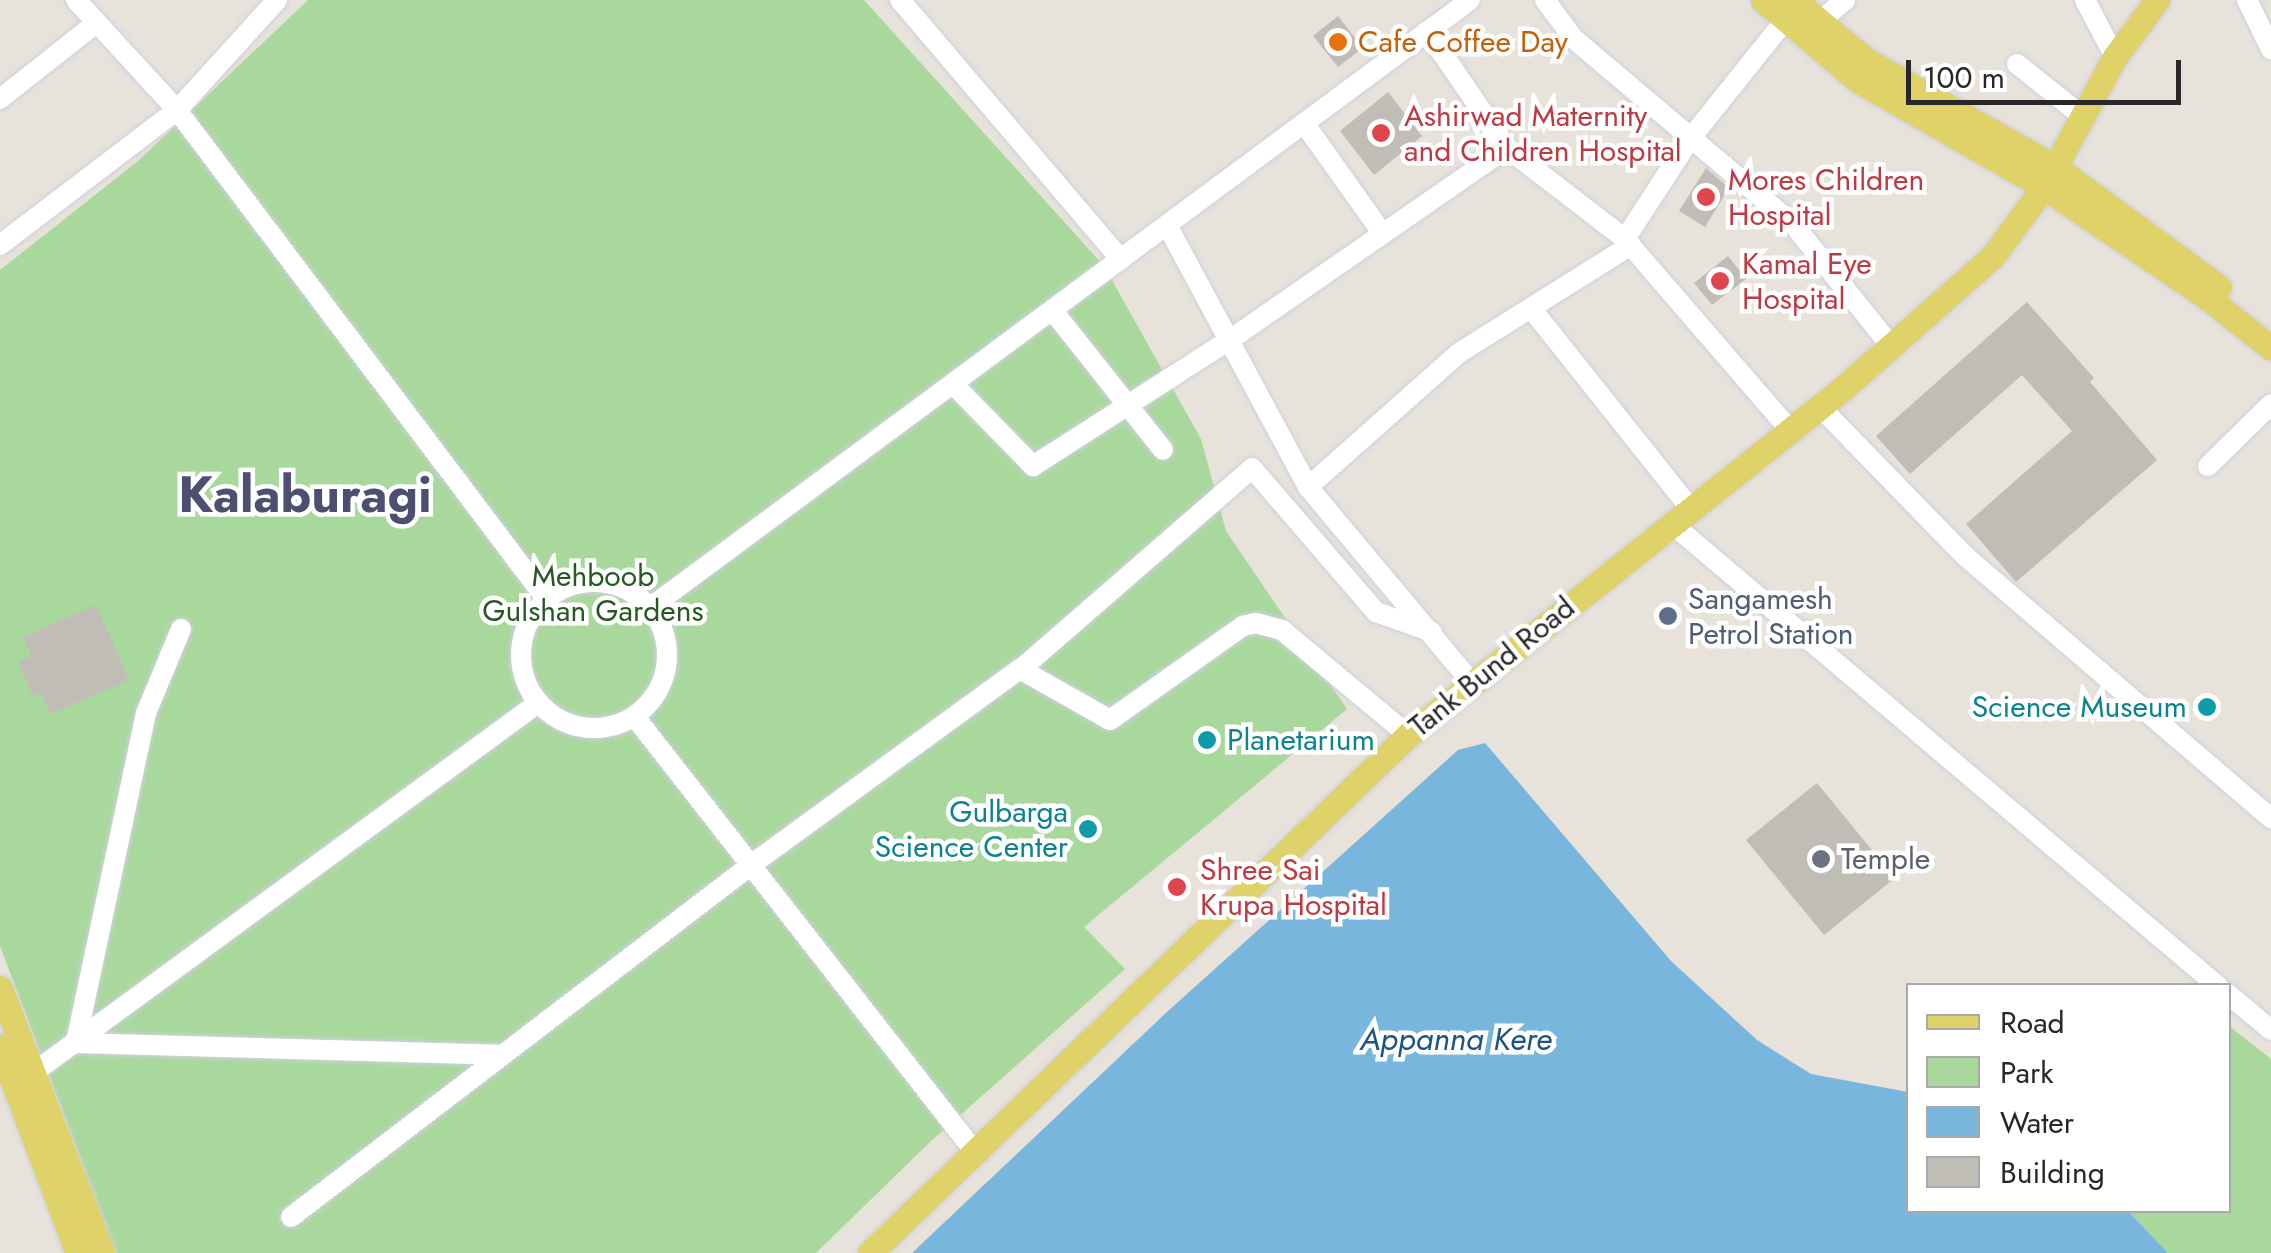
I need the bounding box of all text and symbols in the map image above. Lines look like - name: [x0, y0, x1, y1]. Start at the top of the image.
- place label: Cafe Coffee Day: [1358, 24, 1568, 60]
- marker: Cafe Coffee Day: [1327, 31, 1349, 53]
- scale bar: [1911, 40, 2186, 102]
- text: 100 m: [1923, 56, 2005, 99]
- place label: Ashirwad Maternity and Children Hospital: [1404, 98, 1682, 168]
- marker: Ashirwad Maternity and Children Hospital: [1368, 120, 1394, 146]
- place label: Mores Children Hospital: [1728, 162, 1924, 232]
- marker: Mores Children Hospital: [1693, 184, 1719, 210]
- place label: Kamal Eye Hospital: [1742, 246, 1872, 316]
- marker: Kamal Eye Hospital: [1707, 268, 1733, 294]
- district label: Kalaburagi: [178, 465, 432, 525]
- park label: Mehboob Gulshan Gardens: [482, 558, 704, 628]
- place label: Sangamesh Petrol Station: [1688, 581, 1854, 652]
- street label: Tank Bund Road: [1402, 589, 1582, 745]
- marker: Sangamesh Petrol Station: [1657, 605, 1679, 627]
- place label: Science Museum: [1972, 689, 2187, 725]
- marker: Science Museum: [2196, 696, 2218, 718]
- place label: Planetarium: [1227, 722, 1375, 758]
- marker: Planetarium: [1196, 729, 1218, 751]
- place label: Gulbarga Science Center: [875, 794, 1068, 864]
- marker: Gulbarga Science Center: [1077, 818, 1099, 840]
- place label: Temple: [1841, 841, 1930, 877]
- marker: Temple: [1810, 848, 1832, 870]
- place label: Shree Sai Krupa Hospital: [1200, 852, 1387, 922]
- marker: Shree Sai Krupa Hospital: [1164, 874, 1190, 900]
- legend: [1906, 983, 2231, 1213]
- text: Road: [2000, 1001, 2065, 1044]
- water label: Appanna Kere: [1360, 1020, 1552, 1058]
- text: Park: [2000, 1051, 2053, 1094]
- text: Water: [2000, 1101, 2074, 1144]
- text: Building: [2000, 1151, 2105, 1194]

